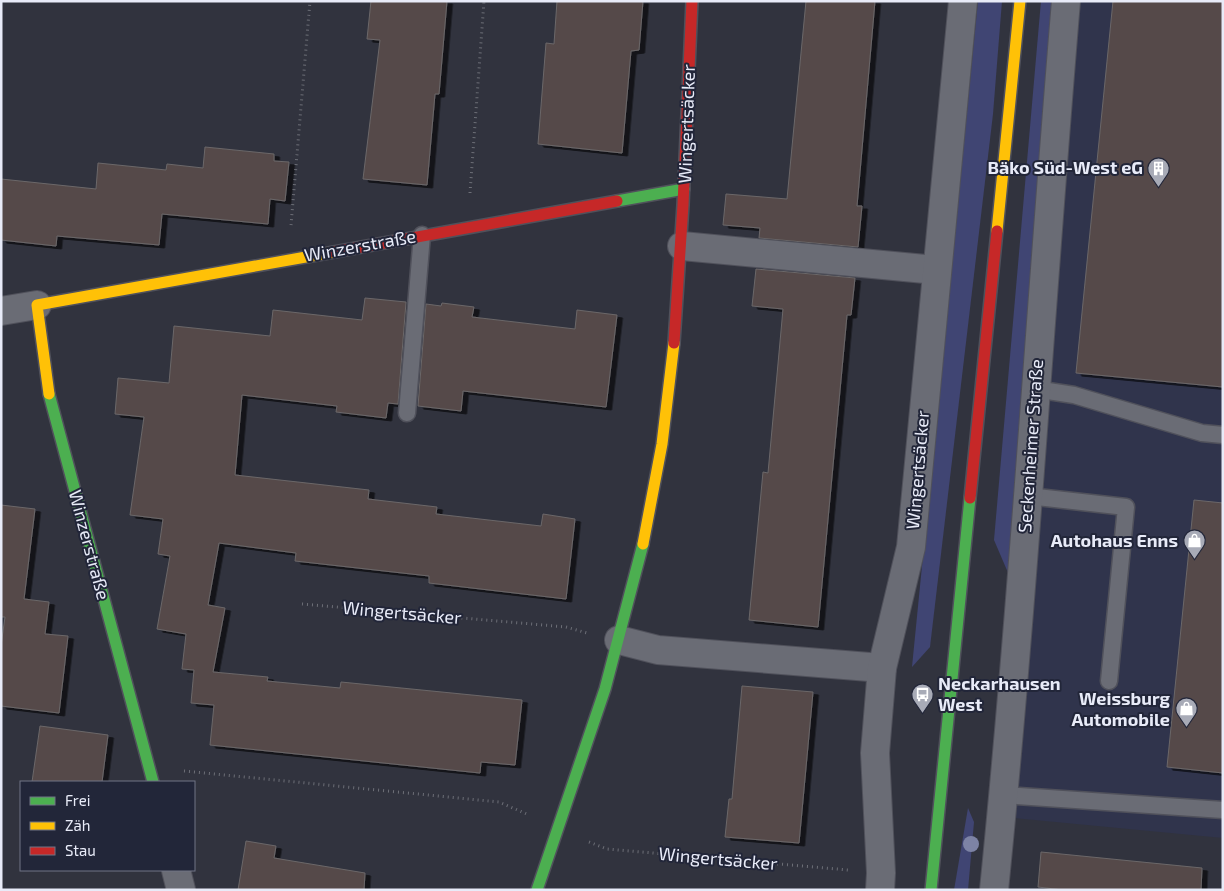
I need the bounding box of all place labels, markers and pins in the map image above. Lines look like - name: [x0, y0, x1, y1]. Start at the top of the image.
- place label: Bäko Süd-West eG: [988, 156, 1143, 178]
- building icon: Bäko Süd-West eG: [1147, 156, 1171, 187]
- place label: Autohaus Enns: [1051, 529, 1178, 551]
- shop icon: Autohaus Enns: [1182, 529, 1206, 560]
- place label: Neckarhausen West: [938, 672, 1061, 715]
- bus stop icon: Neckarhausen West: [910, 682, 934, 713]
- place label: Weissburg Automobile: [1071, 687, 1171, 730]
- shop icon: Weissburg Automobile: [1174, 697, 1198, 728]

